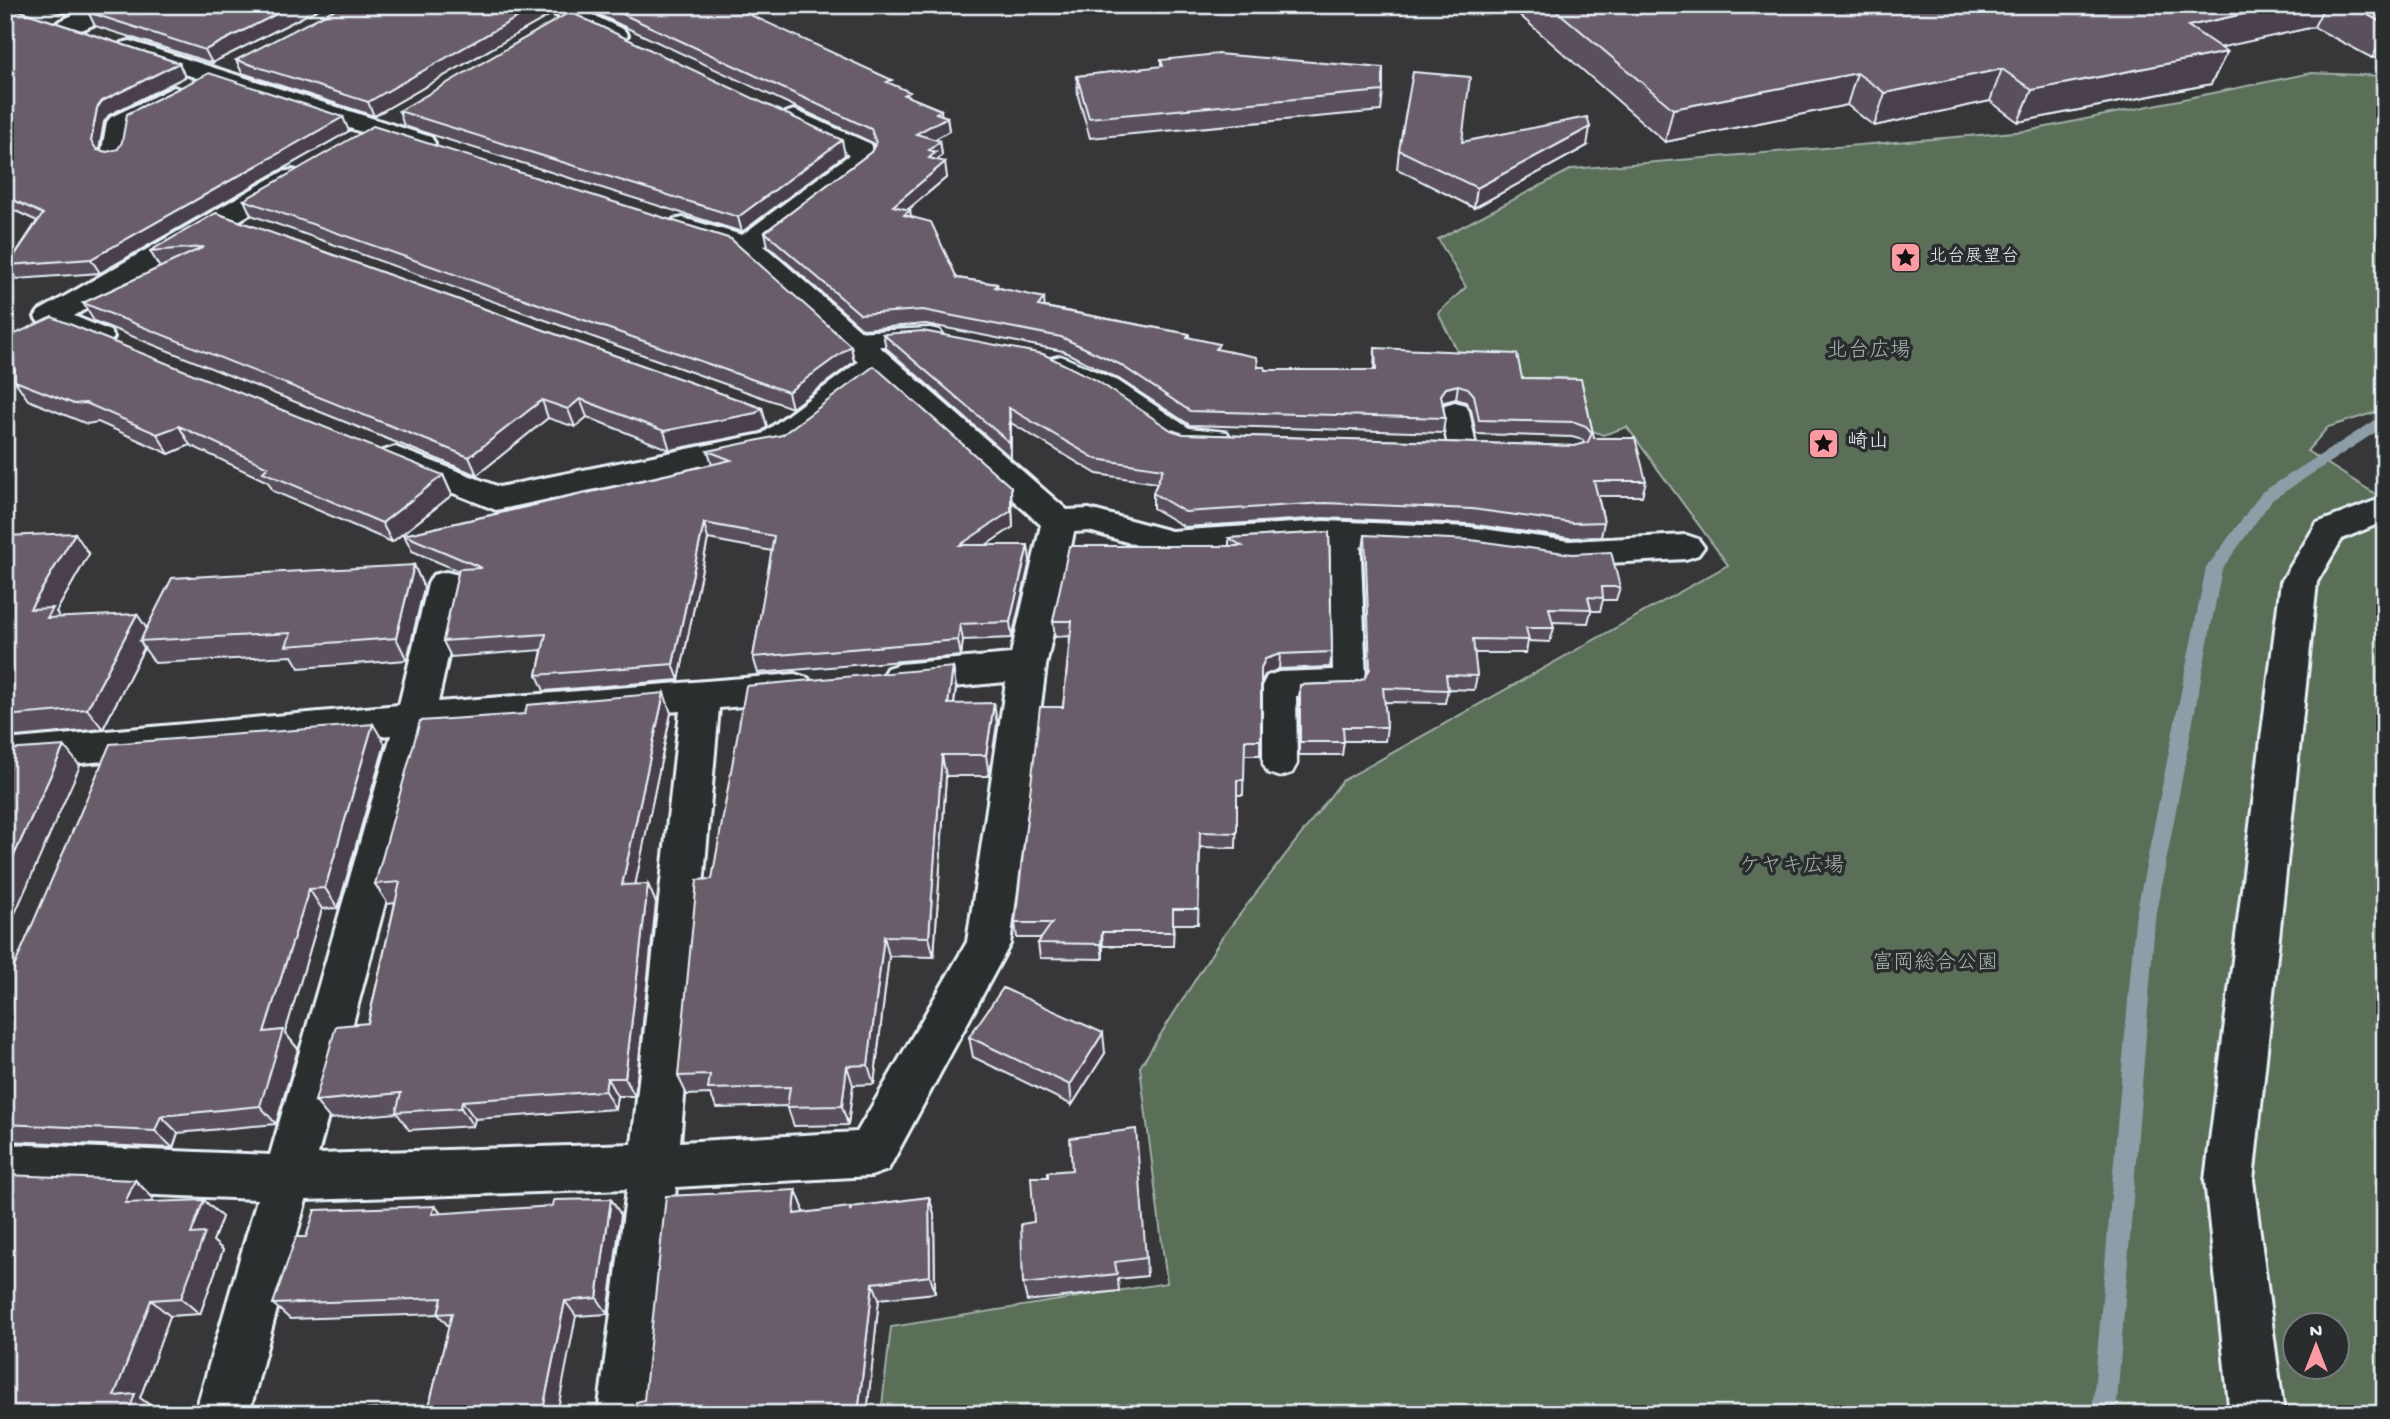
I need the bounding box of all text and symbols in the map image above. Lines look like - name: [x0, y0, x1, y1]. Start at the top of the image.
- place icon: 北台展望台: [1889, 240, 1923, 274]
- place label: 北台展望台: [1929, 246, 2019, 268]
- park label: 北台広場: [1827, 339, 1911, 365]
- place icon: 崎山: [1807, 426, 1841, 460]
- place label: 崎山: [1847, 430, 1889, 456]
- park label: ケヤキ広場: [1740, 854, 1845, 880]
- park label: 富岡総合公園: [1872, 951, 1998, 977]
- north arrow: [2282, 1310, 2352, 1380]
- text: N: [2310, 1321, 2322, 1344]

